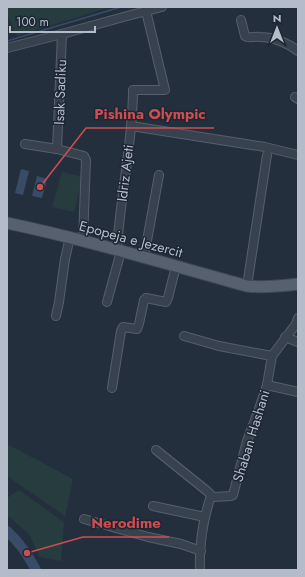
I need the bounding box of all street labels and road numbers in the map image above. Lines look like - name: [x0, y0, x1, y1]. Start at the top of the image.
- street label: Isak Sadiku: [49, 59, 71, 125]
- street label: Idriz Ajeti: [112, 143, 138, 203]
- street label: Epopeja e Jezercit: [77, 216, 186, 263]
- street label: Shaban Hashani: [227, 387, 275, 485]

